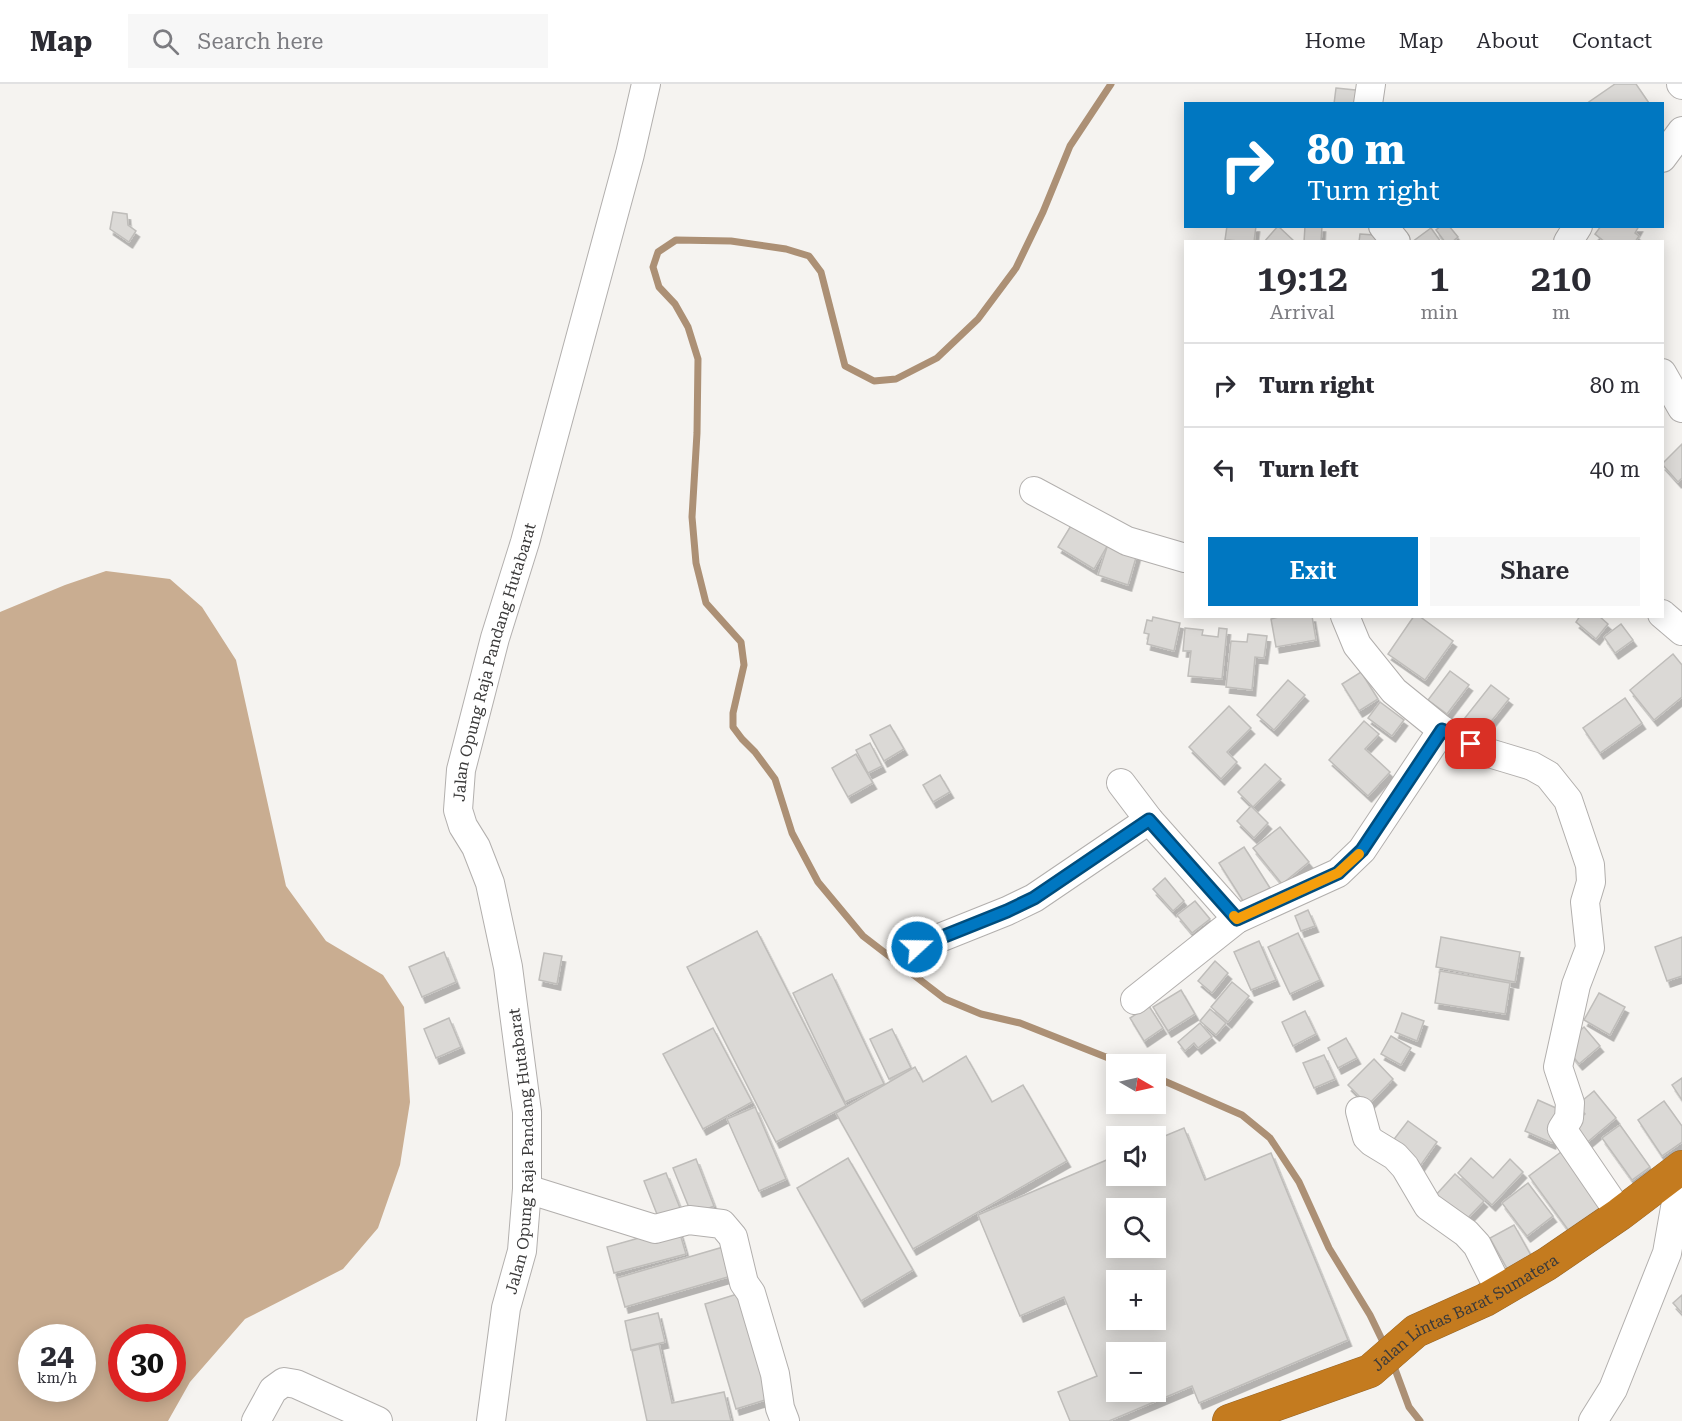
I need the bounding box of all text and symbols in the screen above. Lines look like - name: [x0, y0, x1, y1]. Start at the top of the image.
- search box: [128, 14, 548, 68]
- text: Map: [30, 25, 92, 58]
- icon: search: [149, 25, 182, 58]
- text: Search here: [197, 29, 323, 54]
- text: Home: [1305, 29, 1366, 53]
- text: Map: [1399, 29, 1444, 53]
- text: About: [1477, 29, 1539, 53]
- text: Contact: [1572, 29, 1652, 53]
- text: 80 m: [1307, 125, 1405, 174]
- icon: right: [1208, 126, 1286, 204]
- text: Turn right: [1307, 175, 1440, 207]
- text: 19:12: [1257, 258, 1348, 300]
- text: 1: [1429, 258, 1449, 300]
- text: 210: [1531, 258, 1591, 300]
- text: Arrival: [1270, 300, 1335, 324]
- text: min: [1421, 300, 1458, 324]
- text: m: [1552, 300, 1570, 324]
- icon: right: [1208, 369, 1241, 402]
- text: Turn right: [1259, 373, 1374, 398]
- text: 80 m: [1590, 373, 1640, 398]
- icon: left: [1208, 453, 1241, 486]
- text: Turn left: [1259, 457, 1359, 482]
- text: 40 m: [1590, 457, 1640, 482]
- street label: Jalan Opung Raja Pandang Hutabarat: [450, 521, 540, 802]
- button: Exit: [1208, 537, 1418, 606]
- button: Share: [1430, 537, 1640, 606]
- pin: [1445, 718, 1496, 769]
- icon: arrive: [1454, 727, 1487, 760]
- position arrow: [885, 915, 949, 979]
- street label: Jalan Opung Raja Pandang Hutabarat: [501, 1007, 537, 1296]
- north arrow: [1106, 1054, 1166, 1114]
- map controls: [1106, 1054, 1166, 1402]
- button: sound: [1106, 1126, 1166, 1186]
- button: search: [1106, 1198, 1166, 1258]
- street label: Jalan Lintas Barat Sumatera: [1368, 1250, 1562, 1375]
- button: +: [1106, 1270, 1166, 1330]
- speed limit sign: 30: [108, 1324, 186, 1402]
- text: 24: [40, 1338, 74, 1373]
- button: −: [1106, 1342, 1166, 1402]
- text: km/h: [37, 1369, 77, 1387]

